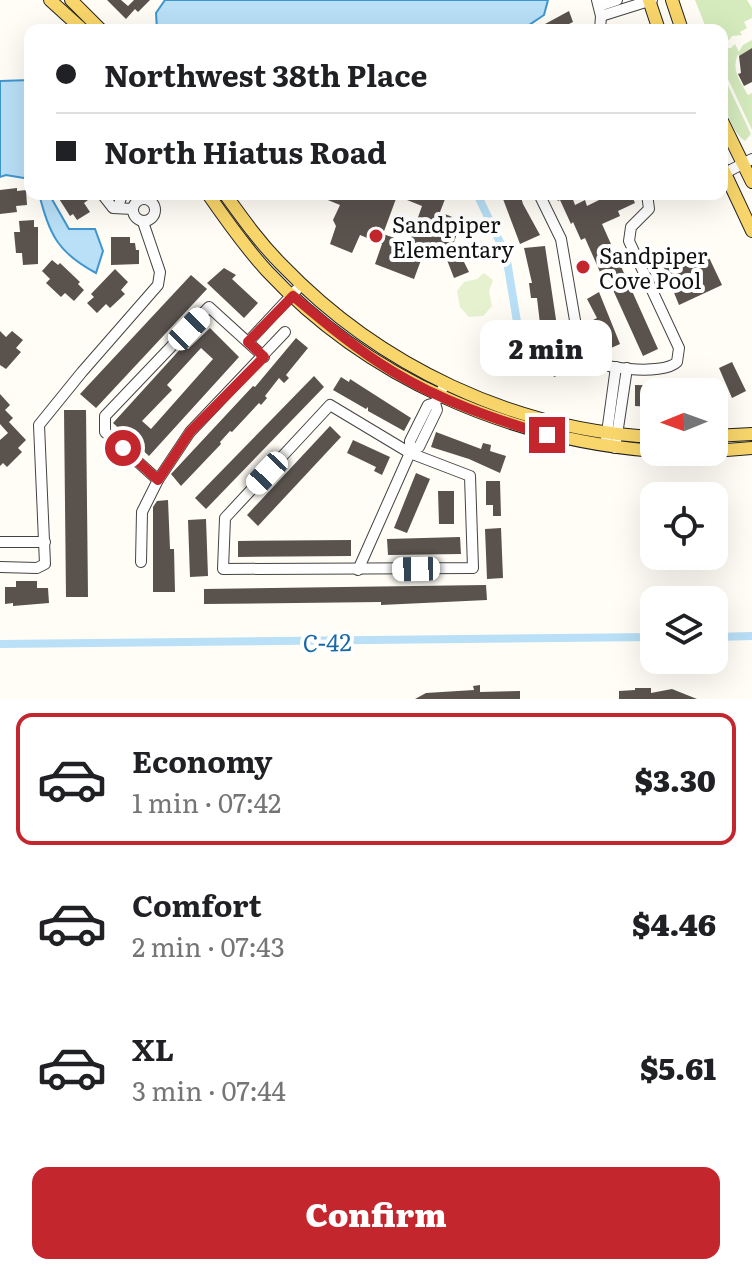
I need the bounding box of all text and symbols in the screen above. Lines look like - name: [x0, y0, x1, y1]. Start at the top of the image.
- text: Northwest 38th Place: [104, 52, 427, 96]
- text: North Hiatus Road: [104, 129, 387, 173]
- place label: Sandpiper Elementary: [392, 207, 514, 265]
- marker: Sandpiper Elementary: [367, 227, 385, 245]
- place label: Sandpiper Cove Pool: [599, 238, 708, 296]
- marker: Sandpiper Cove Pool: [574, 258, 592, 276]
- car: [164, 303, 214, 355]
- callout: 2 min: [481, 319, 613, 375]
- text: 2 min: [509, 328, 583, 367]
- north arrow: [640, 378, 728, 466]
- map controls: [640, 378, 728, 674]
- route end: [529, 417, 565, 453]
- route start: [105, 430, 141, 466]
- car: [242, 447, 292, 499]
- button: locate: [640, 482, 728, 570]
- car: [392, 557, 440, 581]
- button: layers: [640, 586, 728, 674]
- water label: C-42: [302, 623, 352, 659]
- text: Economy: [132, 738, 272, 782]
- icon: car: [36, 743, 108, 815]
- text: $3.30: [635, 757, 716, 801]
- text: 1 min · 07:42: [132, 782, 281, 821]
- text: Comfort: [132, 882, 262, 926]
- icon: car: [36, 887, 108, 959]
- text: $4.46: [632, 901, 716, 945]
- text: 2 min · 07:43: [132, 926, 285, 965]
- text: XL: [132, 1026, 174, 1070]
- icon: car: [36, 1031, 108, 1103]
- text: $5.61: [640, 1045, 716, 1089]
- text: 3 min · 07:44: [132, 1070, 286, 1109]
- button: Confirm: [32, 1167, 720, 1259]

